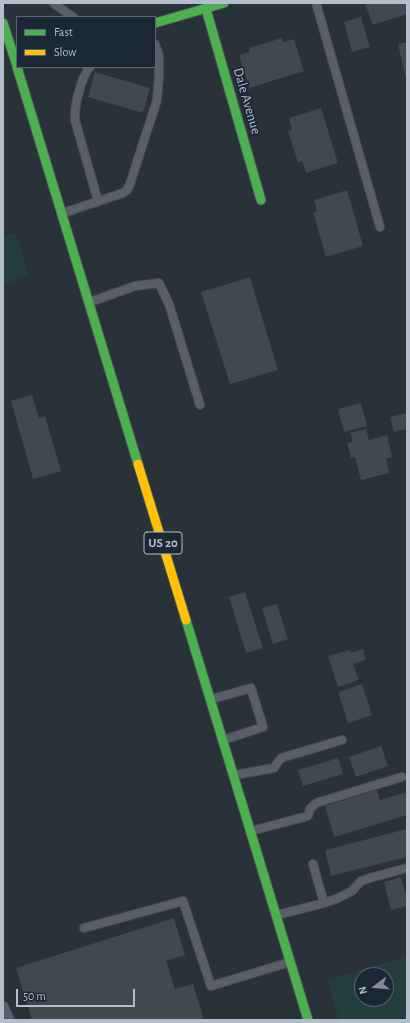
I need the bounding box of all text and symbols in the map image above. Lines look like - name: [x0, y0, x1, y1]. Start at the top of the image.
- legend: [16, 16, 156, 68]
- text: Fast: [54, 26, 73, 38]
- text: Slow: [54, 46, 76, 58]
- street label: Dale Avenue: [229, 66, 265, 136]
- road number: US 20: [144, 532, 182, 554]
- north arrow: [354, 967, 394, 1007]
- scale bar: [18, 981, 137, 1007]
- text: N: [357, 985, 369, 995]
- text: 50 m: [23, 990, 46, 1002]

